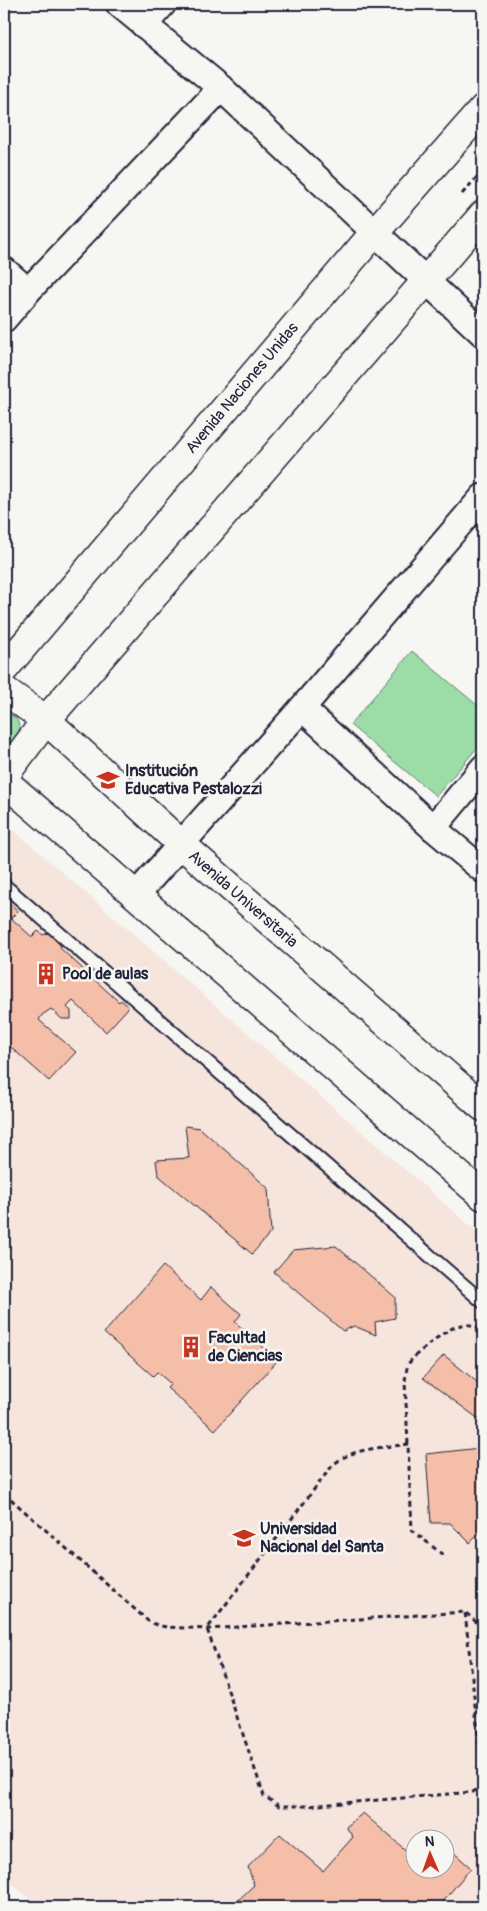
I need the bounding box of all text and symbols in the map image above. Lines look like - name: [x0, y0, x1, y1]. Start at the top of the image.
- street label: Avenida Naciones Unidas: [181, 318, 303, 458]
- place label: Institución Educativa Pestalozzi: [125, 761, 262, 799]
- school or university icon: Institución Educativa Pestalozzi: [95, 767, 121, 793]
- street label: Avenida Universitaria: [184, 846, 302, 952]
- building icon: Pool de aulas: [33, 961, 59, 987]
- place label: Pool de aulas: [62, 964, 149, 984]
- place label: Facultad de Ciencias: [208, 1328, 283, 1366]
- building icon: Facultad de Ciencias: [178, 1334, 204, 1360]
- place label: Universidad Nacional del Santa: [260, 1519, 384, 1557]
- school or university icon: Universidad Nacional del Santa: [231, 1525, 257, 1551]
- north arrow: [404, 1828, 454, 1878]
- text: N: [425, 1833, 435, 1850]

